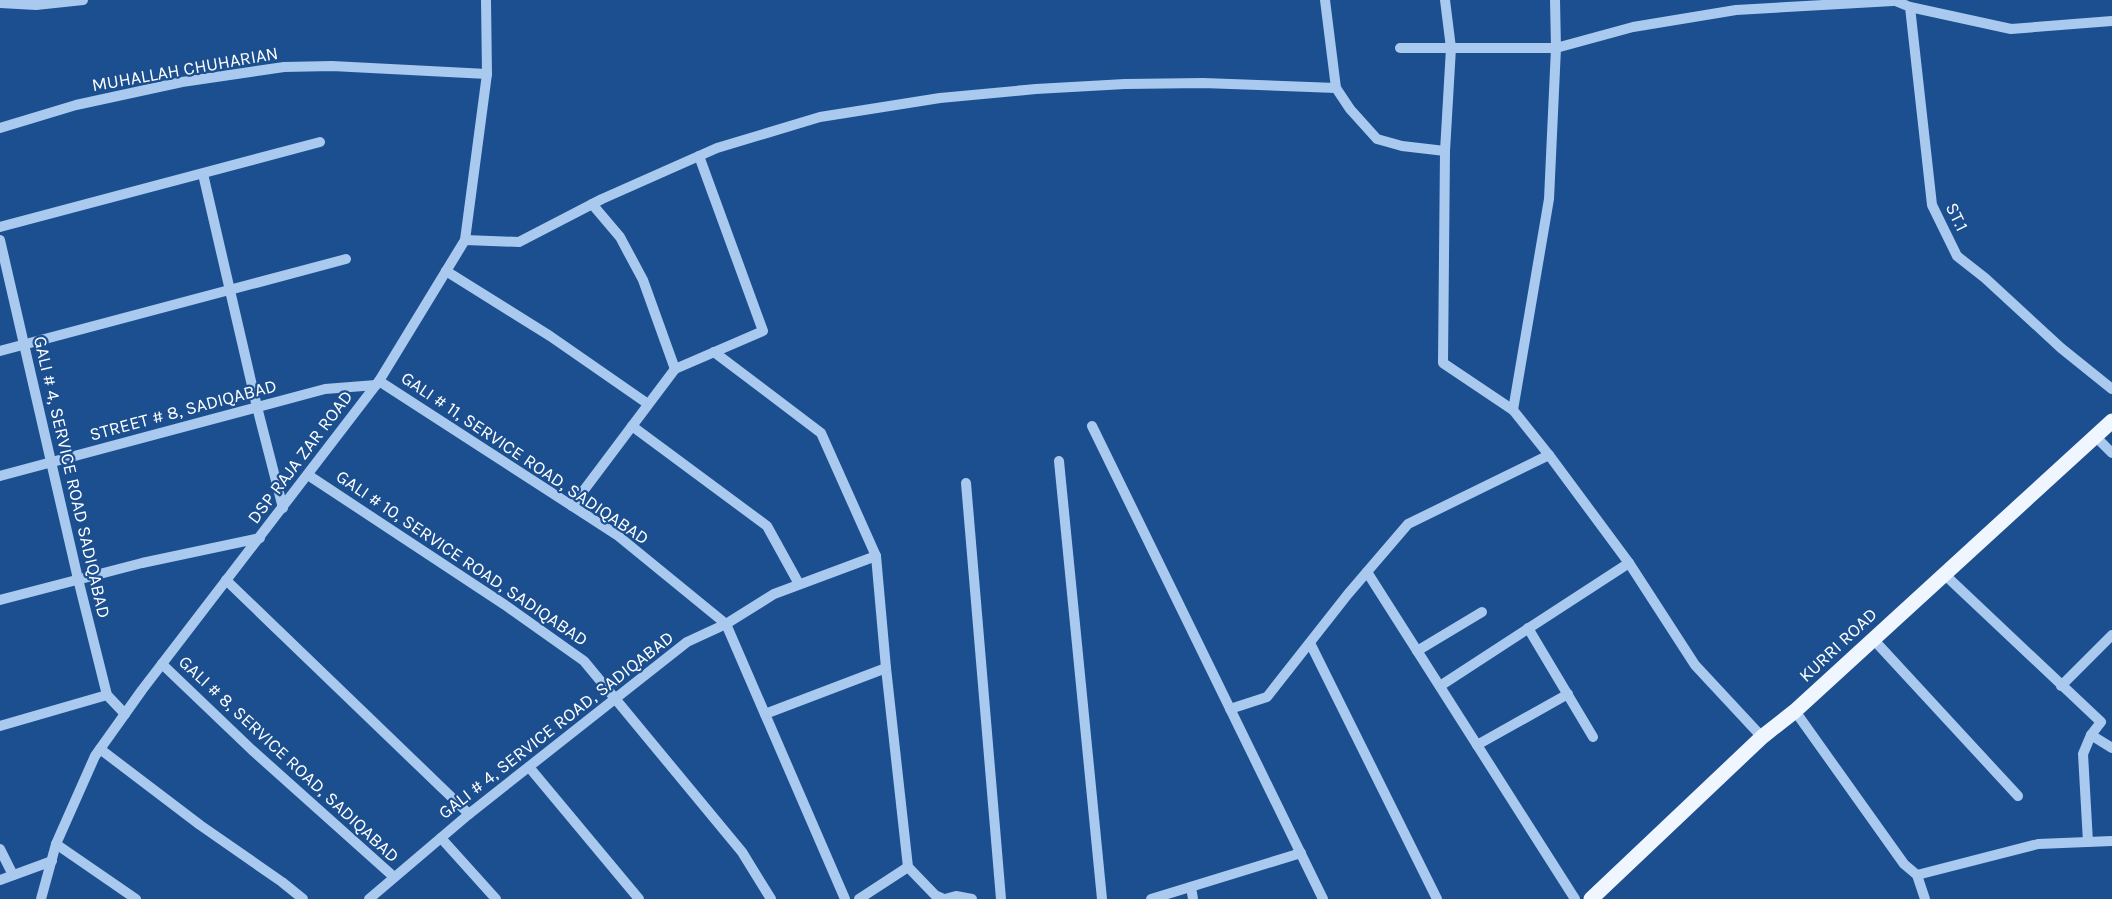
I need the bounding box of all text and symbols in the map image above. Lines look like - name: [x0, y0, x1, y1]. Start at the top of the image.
- street label: MUHALLAH CHUHARIAN: [90, 42, 280, 96]
- street label: ST.1: [1941, 199, 1973, 235]
- street label: GALI # 4, SERVICE ROAD SADIQABAD: [29, 334, 115, 620]
- street label: GALI # 11, SERVICE ROAD, SADIQABAD: [397, 367, 653, 549]
- street label: STREET # 8, SADIQABAD: [87, 374, 279, 446]
- street label: DSP RAJA ZAR ROAD: [243, 386, 357, 528]
- street label: GALI # 10, SERVICE ROAD, SADIQABAD: [332, 465, 592, 651]
- street label: KURRI ROAD: [1794, 603, 1882, 687]
- street label: GALI # 4, SERVICE ROAD, SADIQABAD: [434, 626, 678, 824]
- street label: GALI # 8, SERVICE ROAD, SADIQABAD: [174, 651, 404, 867]

